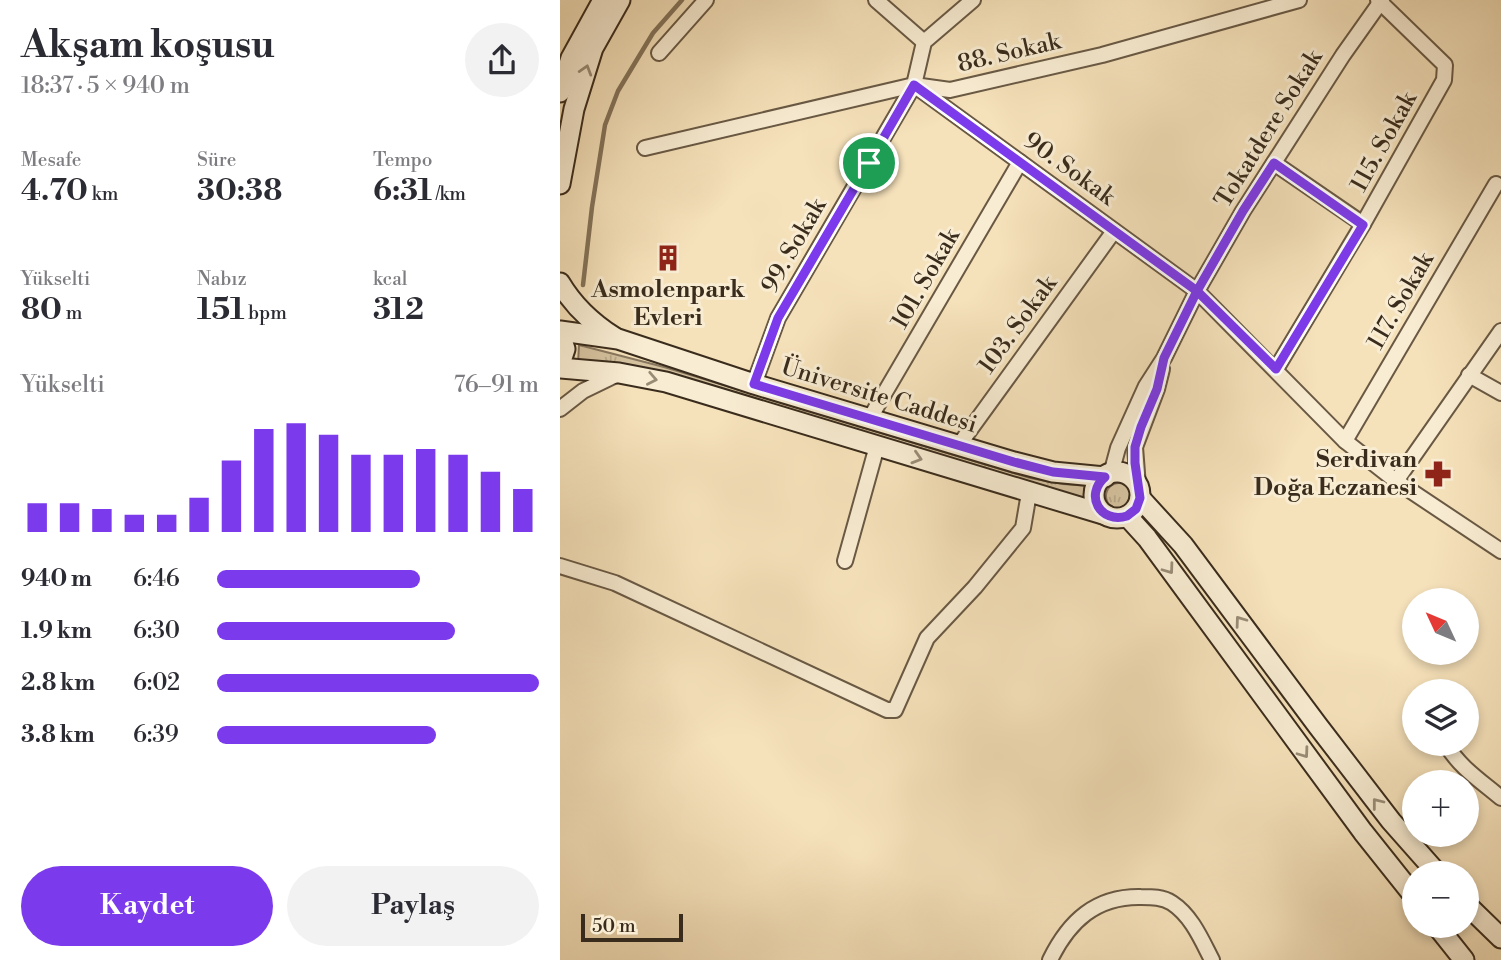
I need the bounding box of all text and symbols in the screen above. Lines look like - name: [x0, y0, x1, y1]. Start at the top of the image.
- text: Akşam koşusu: [21, 22, 275, 69]
- button: share: [465, 23, 539, 97]
- street label: 88. Sokak: [954, 26, 1065, 79]
- street label: Tokatdere Sokak: [1208, 43, 1330, 213]
- one-way arrow: [578, 64, 593, 76]
- text: 18:37 · 5 × 940 m: [21, 72, 190, 100]
- street label: 115. Sokak: [1344, 85, 1425, 197]
- street label: 90. Sokak: [1017, 126, 1122, 213]
- pin: [839, 133, 899, 193]
- icon: arrive: [850, 144, 888, 182]
- text: Mesafe: [21, 148, 81, 172]
- text: Süre: [197, 148, 236, 172]
- text: Tempo: [373, 148, 432, 172]
- text: 4.70: [21, 172, 88, 210]
- text: 30:38: [197, 172, 282, 210]
- text: 6:31: [373, 172, 432, 210]
- text: km: [88, 182, 118, 206]
- text: /km: [432, 182, 466, 206]
- street label: 99. Sokak: [755, 192, 834, 299]
- street label: 101. Sokak: [885, 222, 967, 335]
- building icon: Asmolenpark Evleri: [653, 243, 683, 273]
- street label: 117. Sokak: [1361, 246, 1442, 355]
- text: Yükselti: [21, 267, 90, 291]
- text: Nabız: [197, 267, 247, 291]
- text: kcal: [373, 267, 407, 291]
- street label: 103. Sokak: [972, 269, 1065, 380]
- place label: Asmolenpark Evleri: [590, 275, 746, 333]
- text: 80: [21, 291, 62, 329]
- text: 151: [197, 291, 244, 329]
- text: 312: [373, 291, 424, 329]
- text: m: [62, 301, 82, 325]
- text: bpm: [244, 301, 287, 325]
- street label: Üniversite Caddesi: [777, 351, 981, 440]
- text: Yükselti: [21, 371, 105, 399]
- text: 76–91 m: [454, 371, 539, 399]
- one-way arrow: [646, 371, 658, 386]
- place label: Serdivan Doğa Eczanesi: [1254, 445, 1417, 503]
- one-way arrow: [911, 450, 923, 465]
- pharmacy icon: Serdivan Doğa Eczanesi: [1423, 459, 1453, 489]
- one-way arrow: [1161, 561, 1174, 574]
- text: 940 m: [21, 565, 92, 593]
- text: 6:46: [133, 565, 180, 593]
- north arrow: [1402, 588, 1479, 665]
- map controls: [1402, 588, 1479, 938]
- one-way arrow: [1236, 616, 1249, 629]
- text: 1.9 km: [21, 617, 92, 645]
- text: 6:30: [133, 617, 180, 645]
- text: 2.8 km: [21, 669, 95, 697]
- text: 6:02: [133, 669, 180, 697]
- button: layers: [1402, 679, 1479, 756]
- text: 3.8 km: [21, 721, 95, 749]
- text: 6:39: [133, 721, 179, 749]
- one-way arrow: [1296, 745, 1308, 758]
- button: +: [1402, 770, 1479, 847]
- one-way arrow: [1373, 798, 1386, 810]
- button: −: [1402, 861, 1479, 938]
- button: Kaydet: [21, 866, 273, 946]
- button: Paylaş: [287, 866, 539, 946]
- scale bar: [581, 911, 682, 943]
- text: 50 m: [592, 914, 636, 938]

